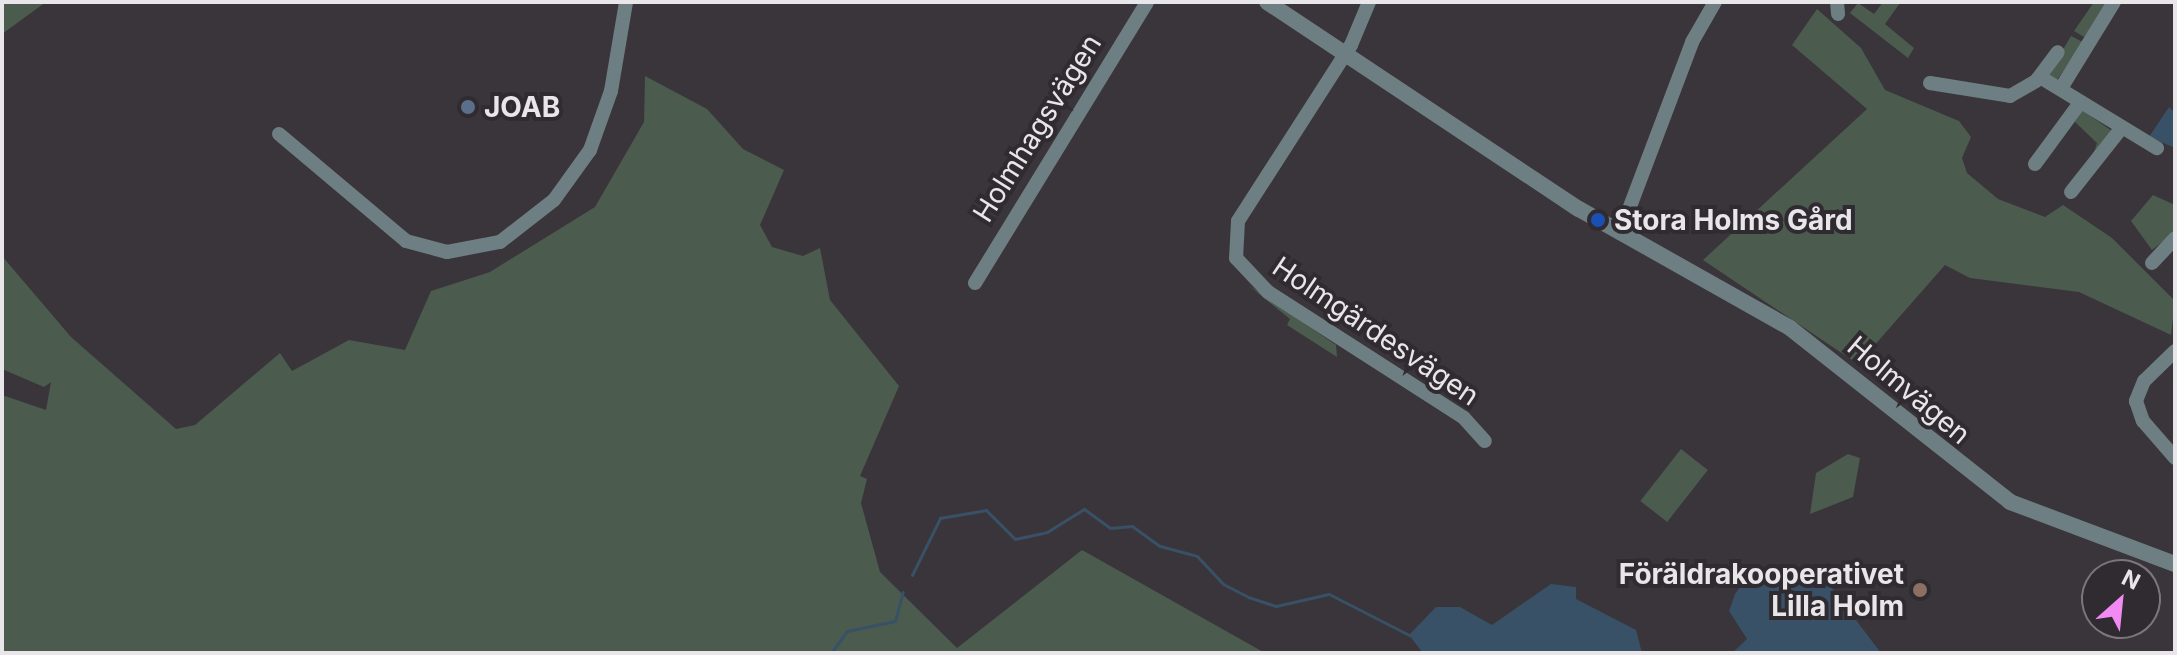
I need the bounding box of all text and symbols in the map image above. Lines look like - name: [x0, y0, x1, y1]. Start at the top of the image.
- street label: Holmhagsvägen: [966, 28, 1108, 228]
- place label: JOAB: [484, 90, 560, 124]
- marker: JOAB: [459, 98, 477, 116]
- place label: Stora Holms Gård: [1614, 203, 1853, 237]
- marker: Stora Holms Gård: [1589, 211, 1607, 229]
- street label: Holmgärdesvägen: [1267, 250, 1485, 412]
- street label: Holmvägen: [1841, 329, 1977, 451]
- place label: Föräldrakooperativet Lilla Holm: [1619, 557, 1904, 623]
- north arrow: [2081, 559, 2161, 639]
- text: N: [2118, 564, 2144, 595]
- marker: Föräldrakooperativet Lilla Holm: [1911, 581, 1929, 599]

